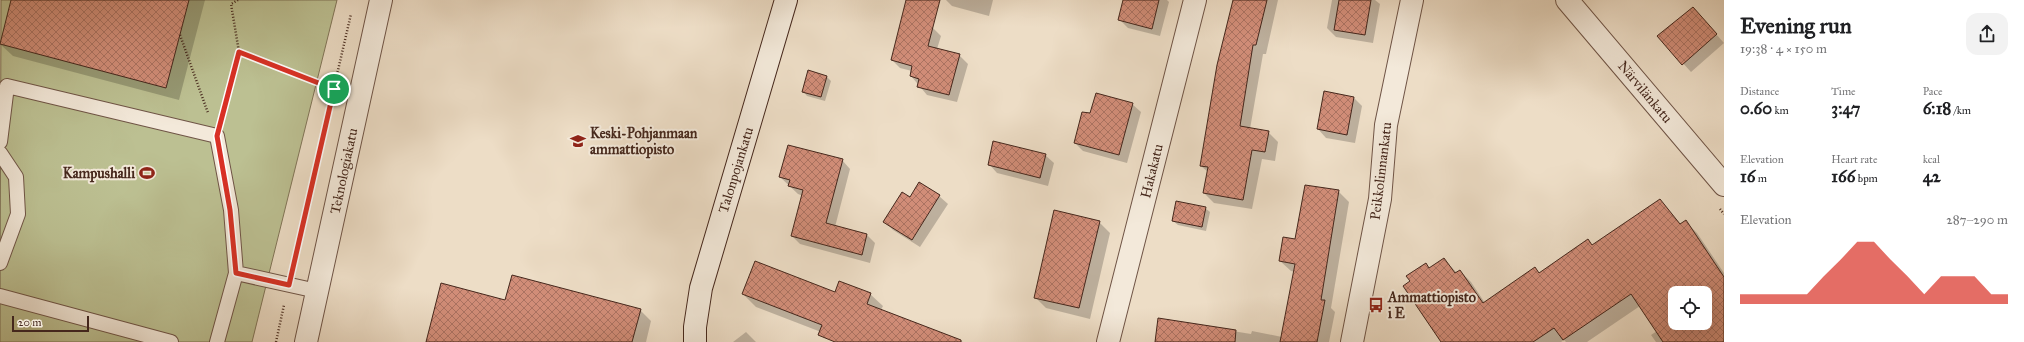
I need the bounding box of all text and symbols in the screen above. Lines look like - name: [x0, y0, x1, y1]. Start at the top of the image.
- text: Evening run: [1740, 12, 1852, 39]
- button: share: [1966, 13, 2008, 55]
- text: 19:38 · 4 × 150 m: [1740, 41, 1827, 57]
- street label: Närvilänkatu: [1614, 58, 1676, 127]
- pin: [317, 72, 351, 106]
- icon: arrive: [323, 78, 345, 100]
- text: Distance: [1740, 85, 1779, 98]
- text: Time: [1831, 85, 1856, 98]
- text: Pace: [1923, 85, 1943, 98]
- text: 0.60: [1740, 98, 1772, 119]
- text: 3:47: [1831, 98, 1860, 119]
- text: 6:18: [1923, 98, 1951, 119]
- text: km: [1772, 104, 1789, 117]
- text: /km: [1951, 104, 1971, 117]
- street label: Peikkolinnankatu: [1367, 121, 1395, 221]
- street label: Talonpojankatu: [715, 124, 757, 215]
- place label: Keski-Pohjanmaan ammattiopisto: [590, 125, 698, 159]
- street label: Teknologiakatu: [327, 126, 362, 216]
- school or university icon: Keski-Pohjanmaan ammattiopisto: [569, 132, 587, 150]
- street label: Hakakatu: [1137, 142, 1167, 200]
- text: Elevation: [1740, 153, 1784, 166]
- text: Heart rate: [1831, 153, 1878, 166]
- text: kcal: [1923, 153, 1940, 166]
- sports icon: Kampushalli: [138, 164, 156, 182]
- place label: Kampushalli: [63, 165, 135, 183]
- text: 16: [1740, 166, 1755, 187]
- text: 166: [1831, 166, 1855, 187]
- text: 42: [1923, 166, 1941, 187]
- text: m: [1755, 172, 1767, 185]
- text: bpm: [1855, 172, 1878, 185]
- text: Elevation: [1740, 212, 1792, 228]
- text: 287–290 m: [1946, 212, 2008, 228]
- map controls: [1668, 286, 1712, 330]
- button: locate: [1668, 286, 1712, 330]
- place label: Ammattiopisto i E: [1387, 289, 1476, 322]
- bus stop icon: Ammattiopisto i E: [1367, 296, 1385, 314]
- scale bar: [12, 314, 89, 333]
- text: 20 m: [18, 316, 41, 329]

